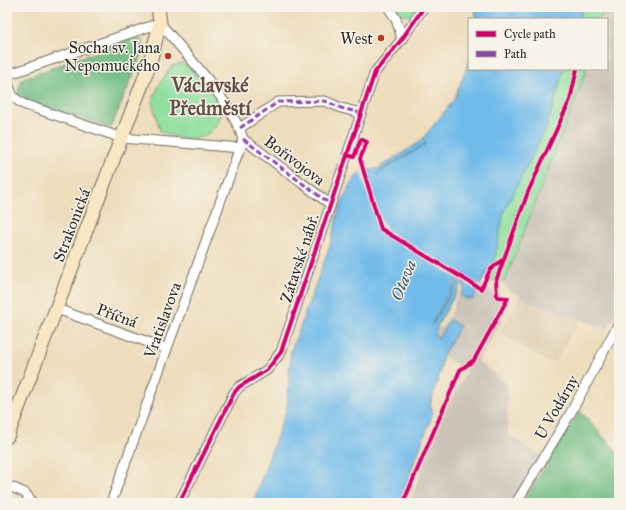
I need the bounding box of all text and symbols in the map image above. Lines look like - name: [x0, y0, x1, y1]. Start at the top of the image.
- legend: [468, 18, 608, 70]
- text: Cycle path: [504, 27, 556, 41]
- place label: West: [340, 29, 373, 48]
- marker: West: [376, 33, 386, 43]
- place label: Socha sv. Jana Nepomuckého: [64, 38, 160, 75]
- text: Path: [504, 47, 527, 61]
- marker: Socha sv. Jana Nepomuckého: [163, 51, 173, 61]
- district label: Václavské Předměstí: [169, 73, 253, 120]
- street label: Bořivojova: [261, 131, 329, 190]
- street label: Strakonická: [49, 186, 94, 265]
- street label: Zátavské nábř.: [276, 211, 323, 305]
- water label: Otava: [386, 257, 421, 304]
- street label: Vratislavova: [140, 279, 185, 362]
- street label: Příčná: [94, 299, 140, 332]
- street label: U Vodárny: [530, 371, 583, 443]

